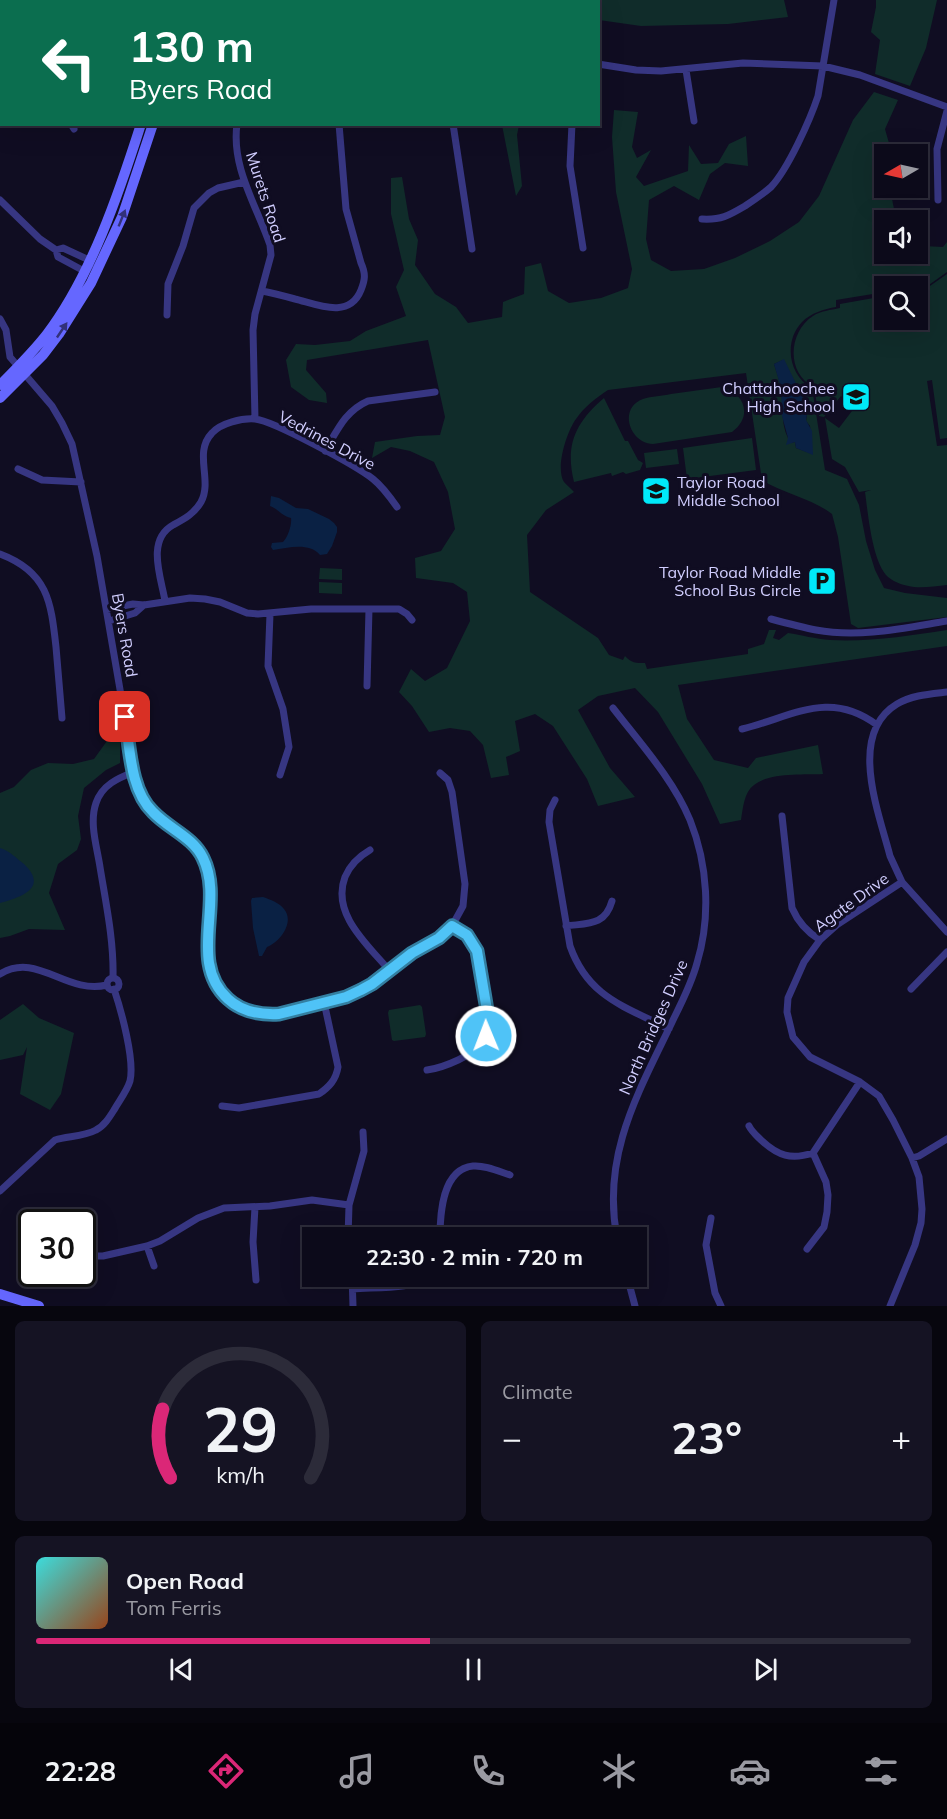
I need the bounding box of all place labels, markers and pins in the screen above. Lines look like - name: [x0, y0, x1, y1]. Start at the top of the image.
- place label: Chattahoochee High School: [722, 378, 835, 416]
- school or university icon: Chattahoochee High School: [840, 381, 872, 413]
- place label: Taylor Road Middle School: [677, 472, 780, 510]
- school or university icon: Taylor Road Middle School: [640, 475, 672, 507]
- place label: Taylor Road Middle School Bus Circle: [659, 562, 801, 600]
- parking icon: Taylor Road Middle School Bus Circle: [806, 565, 838, 597]
- pin: [99, 691, 150, 742]

